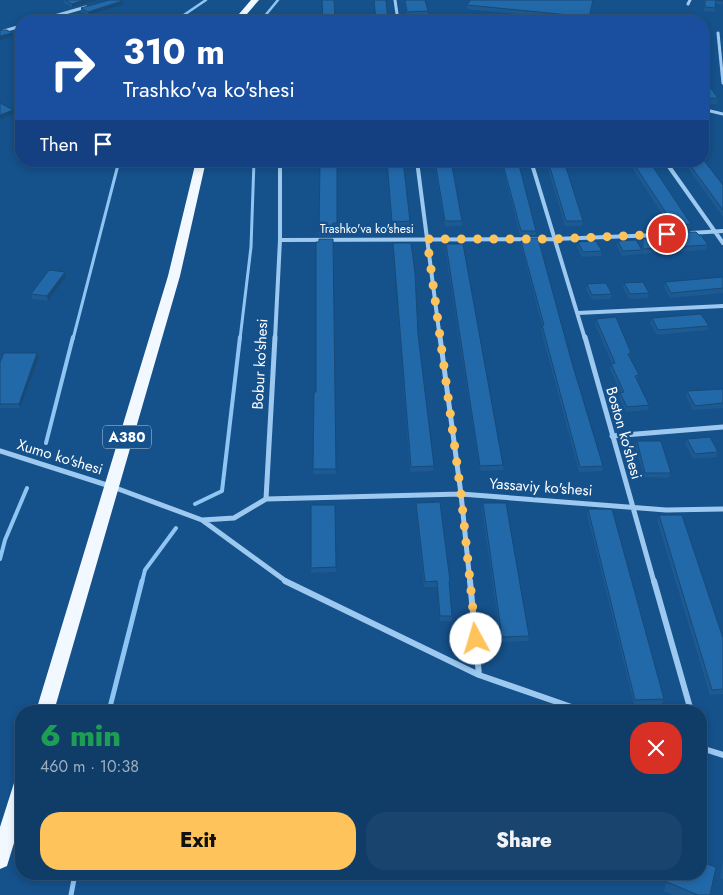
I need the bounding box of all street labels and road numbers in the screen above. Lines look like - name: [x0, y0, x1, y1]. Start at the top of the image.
- street label: Trashko'va ko'shesi: [320, 220, 414, 238]
- street label: Bobur ko'shesi: [247, 318, 273, 410]
- street label: Boston ko'shesi: [600, 384, 648, 482]
- road number: A380: [103, 426, 151, 448]
- street label: Xumo ko'shesi: [14, 434, 106, 480]
- street label: Yassaviy ko'shesi: [489, 472, 593, 502]

